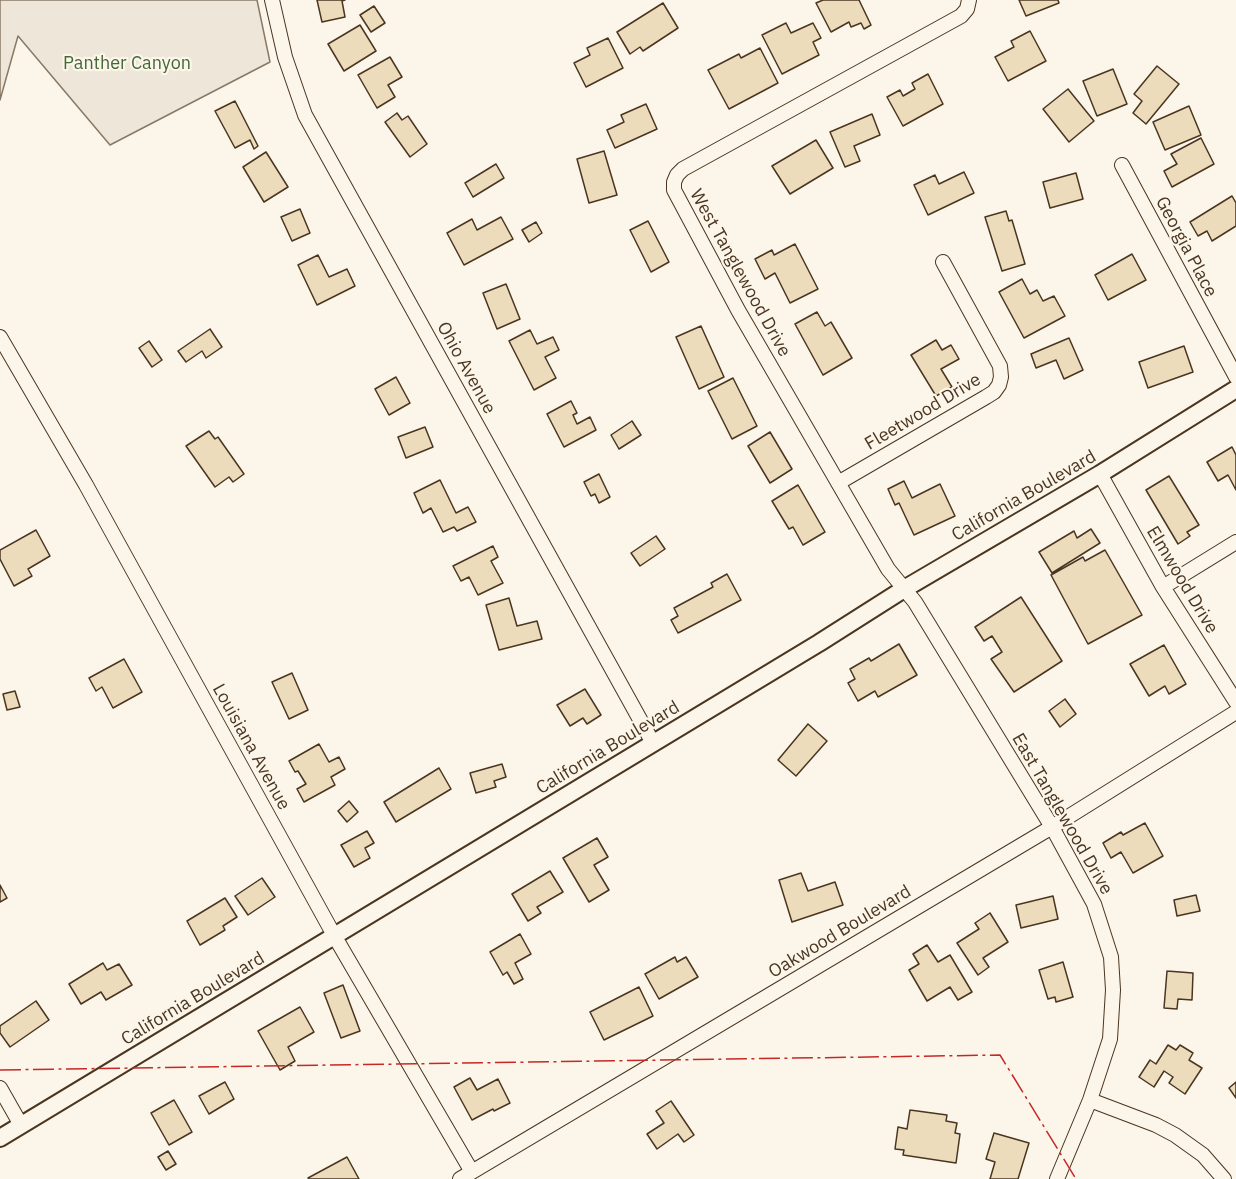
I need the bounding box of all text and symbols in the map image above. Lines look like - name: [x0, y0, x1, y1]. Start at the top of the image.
- park label: Panther Canyon: [63, 53, 191, 75]
- street label: West Tanglewood Drive: [685, 185, 795, 361]
- street label: Georgia Place: [1150, 193, 1222, 301]
- street label: Ohio Avenue: [432, 318, 500, 418]
- street label: Fleetwood Drive: [861, 369, 985, 455]
- street label: California Boulevard: [948, 446, 1100, 546]
- street label: Elmwood Drive: [1141, 522, 1223, 638]
- street label: Louisiana Avenue: [207, 680, 295, 814]
- street label: California Boulevard: [533, 697, 683, 799]
- street label: East Tanglewood Drive: [1007, 729, 1117, 899]
- street label: Oakwood Boulevard: [765, 881, 915, 983]
- street label: California Boulevard: [118, 948, 268, 1050]

